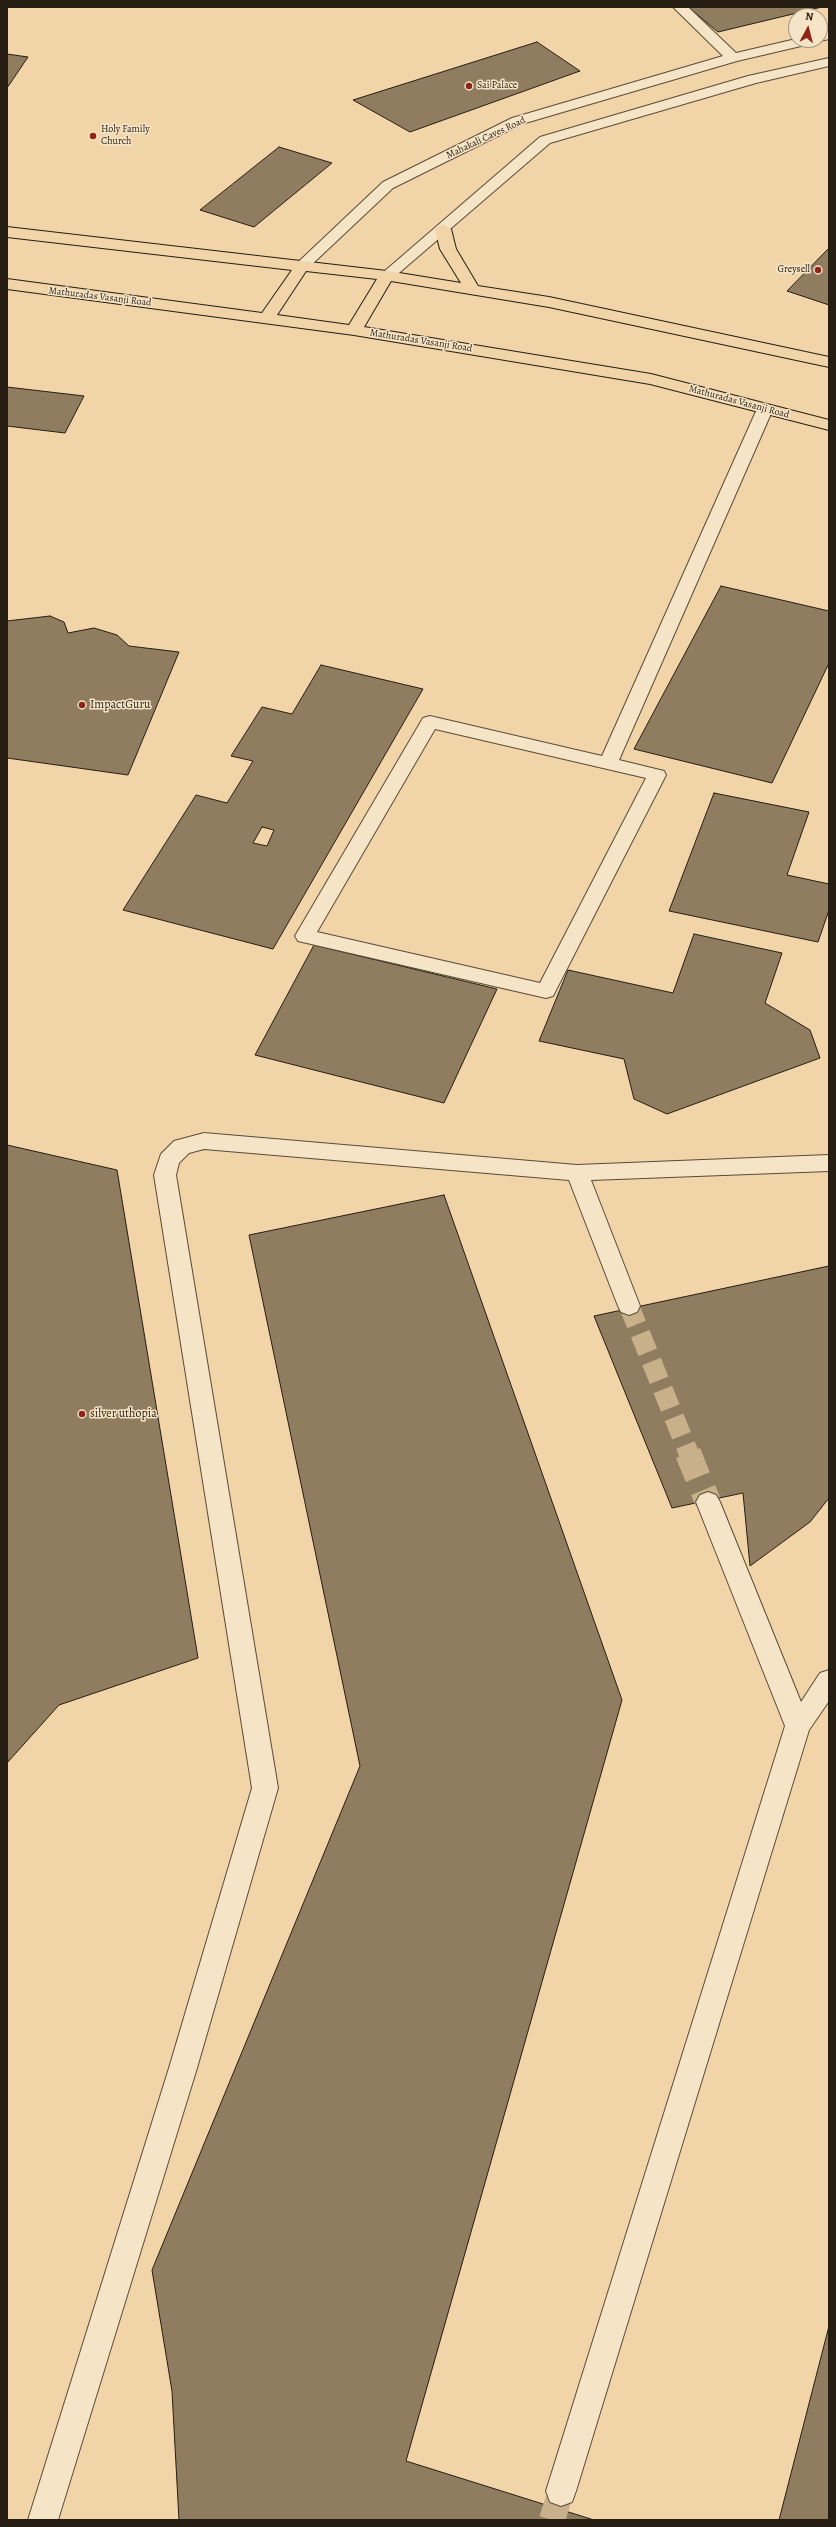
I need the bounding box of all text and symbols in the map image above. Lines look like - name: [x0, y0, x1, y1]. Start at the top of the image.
- north arrow: [788, 8, 828, 48]
- text: N: [805, 9, 814, 25]
- place label: Sai Palace: [477, 80, 517, 92]
- marker: Sai Palace: [464, 81, 474, 91]
- street label: Mahakali Caves Road: [444, 114, 528, 162]
- place label: Holy Family Church: [101, 124, 150, 148]
- marker: Holy Family Church: [88, 131, 98, 141]
- place label: Greysell: [777, 264, 810, 276]
- marker: Greysell: [813, 265, 823, 275]
- street label: Mathuradas Vasanji Road: [48, 285, 152, 309]
- street label: Mathuradas Vasanji Road: [369, 327, 473, 355]
- street label: Mathuradas Vasanji Road: [687, 383, 791, 421]
- place label: ImpactGuru: [90, 698, 151, 712]
- marker: ImpactGuru: [77, 700, 87, 710]
- place label: silver uthopia: [90, 1407, 157, 1421]
- marker: silver uthopia: [77, 1409, 87, 1419]

